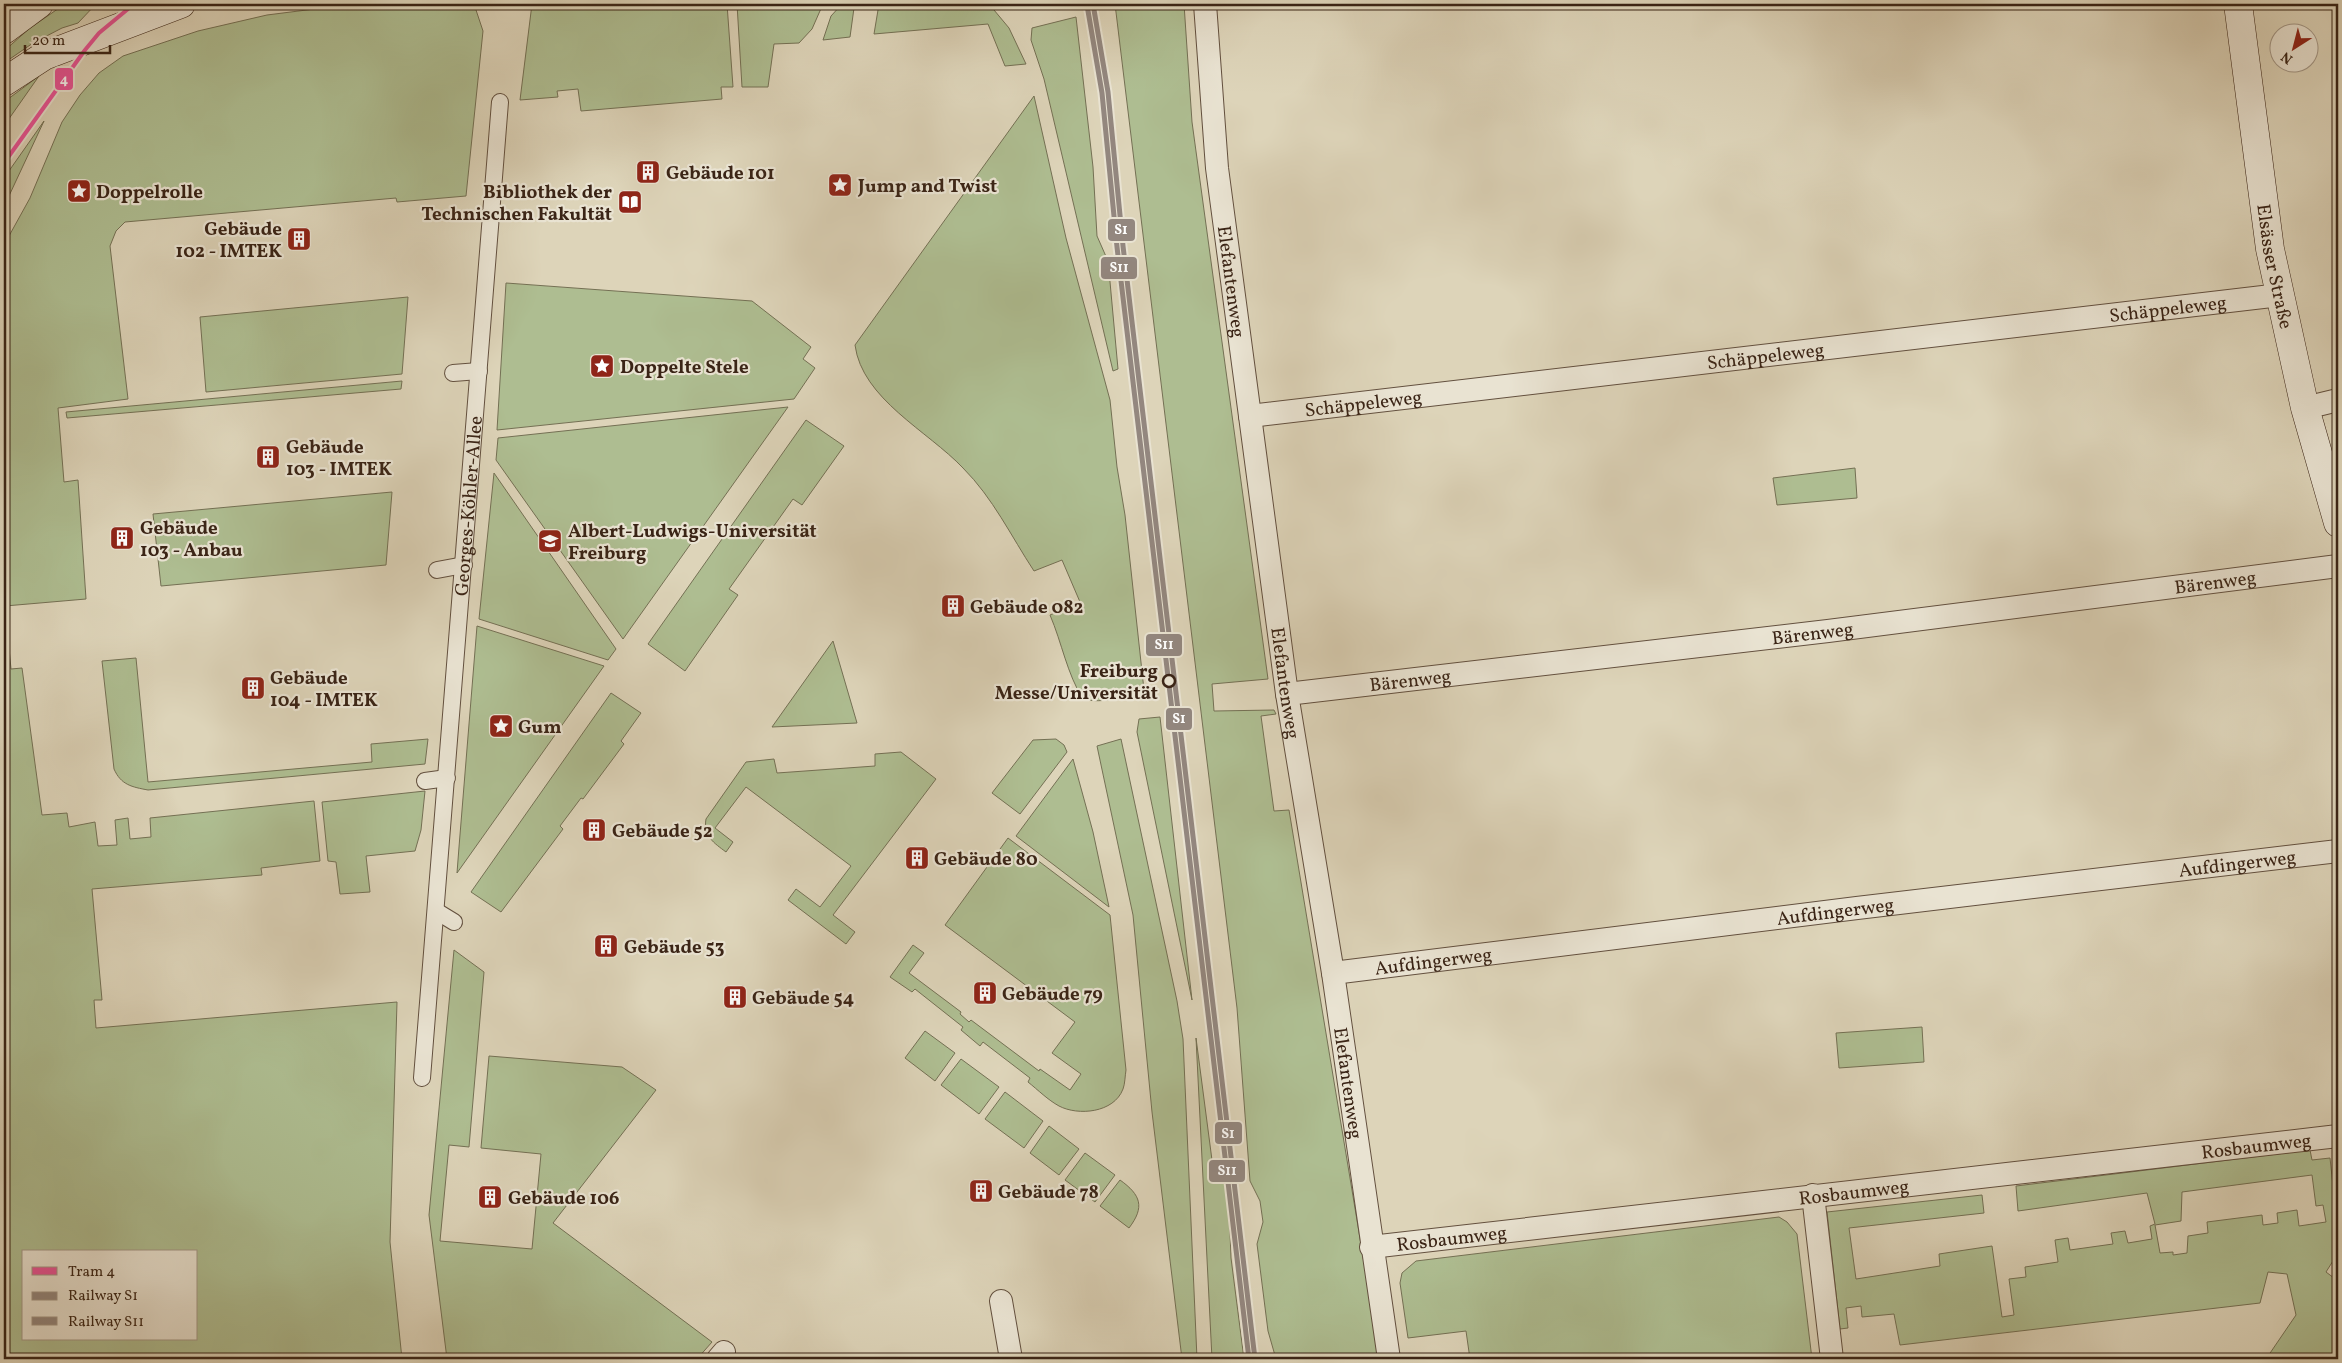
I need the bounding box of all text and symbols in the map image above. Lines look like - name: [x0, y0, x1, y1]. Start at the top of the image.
- scale bar: [25, 22, 110, 54]
- north arrow: [2270, 22, 2320, 72]
- text: 20 m: [32, 31, 65, 52]
- text: N: [2278, 47, 2297, 68]
- line badge: 4: [54, 67, 74, 91]
- text: 4: [60, 71, 69, 90]
- building icon: Gebäude 101: [635, 159, 661, 185]
- place label: Gebäude 101: [666, 161, 775, 187]
- place icon: Jump and Twist: [827, 172, 853, 198]
- place label: Jump and Twist: [857, 174, 997, 200]
- place icon: Doppelrolle: [66, 178, 92, 204]
- place label: Doppelrolle: [96, 180, 203, 206]
- place label: Bibliothek der Technischen Fakultät: [421, 180, 612, 228]
- library icon: Bibliothek der Technischen Fakultät: [617, 189, 643, 215]
- street label: Elsässer Straße: [2249, 202, 2298, 332]
- place label: Gebäude 102 - IMTEK: [176, 217, 282, 265]
- line badge: S1: [1107, 218, 1136, 242]
- text: S1: [1114, 221, 1128, 240]
- street label: Elefantenweg: [1210, 224, 1250, 339]
- building icon: Gebäude 102 - IMTEK: [286, 226, 312, 252]
- line badge: S11: [1100, 256, 1138, 280]
- text: S11: [1109, 259, 1129, 278]
- street label: Schäppeleweg: [2108, 290, 2228, 330]
- street label: Schäppeleweg: [1706, 338, 1826, 377]
- place icon: Doppelte Stele: [589, 353, 615, 379]
- place label: Doppelte Stele: [620, 355, 749, 381]
- street label: Schäppeleweg: [1303, 385, 1424, 424]
- street label: Georges-Köhler-Allee: [450, 415, 490, 597]
- place label: Gebäude 103 - IMTEK: [286, 435, 392, 483]
- building icon: Gebäude 103 - IMTEK: [255, 444, 281, 470]
- place label: Gebäude 103 - Anbau: [140, 516, 243, 564]
- place label: Albert-Ludwigs-Universität Freiburg: [568, 519, 817, 567]
- building icon: Gebäude 103 - Anbau: [109, 525, 135, 551]
- school or university icon: Albert-Ludwigs-Universität Freiburg: [537, 528, 563, 554]
- street label: Bärenweg: [2173, 566, 2258, 602]
- building icon: Gebäude 082: [940, 593, 966, 619]
- place label: Gebäude 082: [970, 595, 1083, 621]
- street label: Bärenweg: [1770, 617, 1855, 652]
- street label: Elefantenweg: [1263, 626, 1305, 741]
- line badge: S11: [1145, 633, 1183, 657]
- text: S11: [1154, 636, 1174, 655]
- place label: Freiburg Messe/Universität: [995, 659, 1158, 707]
- street label: Bärenweg: [1368, 664, 1453, 699]
- place label: Gebäude 104 - IMTEK: [270, 666, 378, 714]
- marker: Freiburg Messe/Universität: [1162, 674, 1176, 688]
- building icon: Gebäude 104 - IMTEK: [240, 675, 266, 701]
- line badge: S1: [1165, 707, 1193, 731]
- text: S1: [1172, 710, 1186, 729]
- place icon: Gum: [488, 713, 514, 739]
- place label: Gum: [518, 715, 562, 741]
- building icon: Gebäude 52: [581, 817, 607, 843]
- place label: Gebäude 52: [612, 819, 713, 845]
- building icon: Gebäude 80: [904, 845, 930, 871]
- street label: Aufdingerweg: [2177, 845, 2298, 885]
- place label: Gebäude 80: [934, 847, 1038, 873]
- street label: Aufdingerweg: [1775, 893, 1895, 933]
- building icon: Gebäude 53: [593, 933, 619, 959]
- place label: Gebäude 53: [624, 935, 724, 961]
- street label: Aufdingerweg: [1373, 942, 1494, 983]
- building icon: Gebäude 79: [972, 980, 998, 1006]
- place label: Gebäude 79: [1002, 982, 1103, 1008]
- building icon: Gebäude 54: [722, 984, 748, 1010]
- place label: Gebäude 54: [752, 986, 854, 1012]
- street label: Elefantenweg: [1326, 1026, 1368, 1141]
- line badge: S1: [1214, 1121, 1243, 1145]
- text: S1: [1221, 1125, 1235, 1144]
- street label: Rosbaumweg: [2200, 1128, 2313, 1167]
- line badge: S11: [1208, 1159, 1246, 1183]
- text: S11: [1217, 1162, 1237, 1181]
- street label: Rosbaumweg: [1798, 1174, 1911, 1213]
- building icon: Gebäude 78: [968, 1178, 994, 1204]
- place label: Gebäude 78: [998, 1180, 1099, 1206]
- building icon: Gebäude 106: [477, 1184, 503, 1210]
- place label: Gebäude 106: [508, 1186, 620, 1212]
- street label: Rosbaumweg: [1395, 1221, 1508, 1259]
- legend: [22, 1250, 198, 1340]
- text: Tram 4: [68, 1262, 115, 1283]
- text: Railway S1: [68, 1286, 138, 1307]
- text: Railway S11: [68, 1312, 144, 1333]

